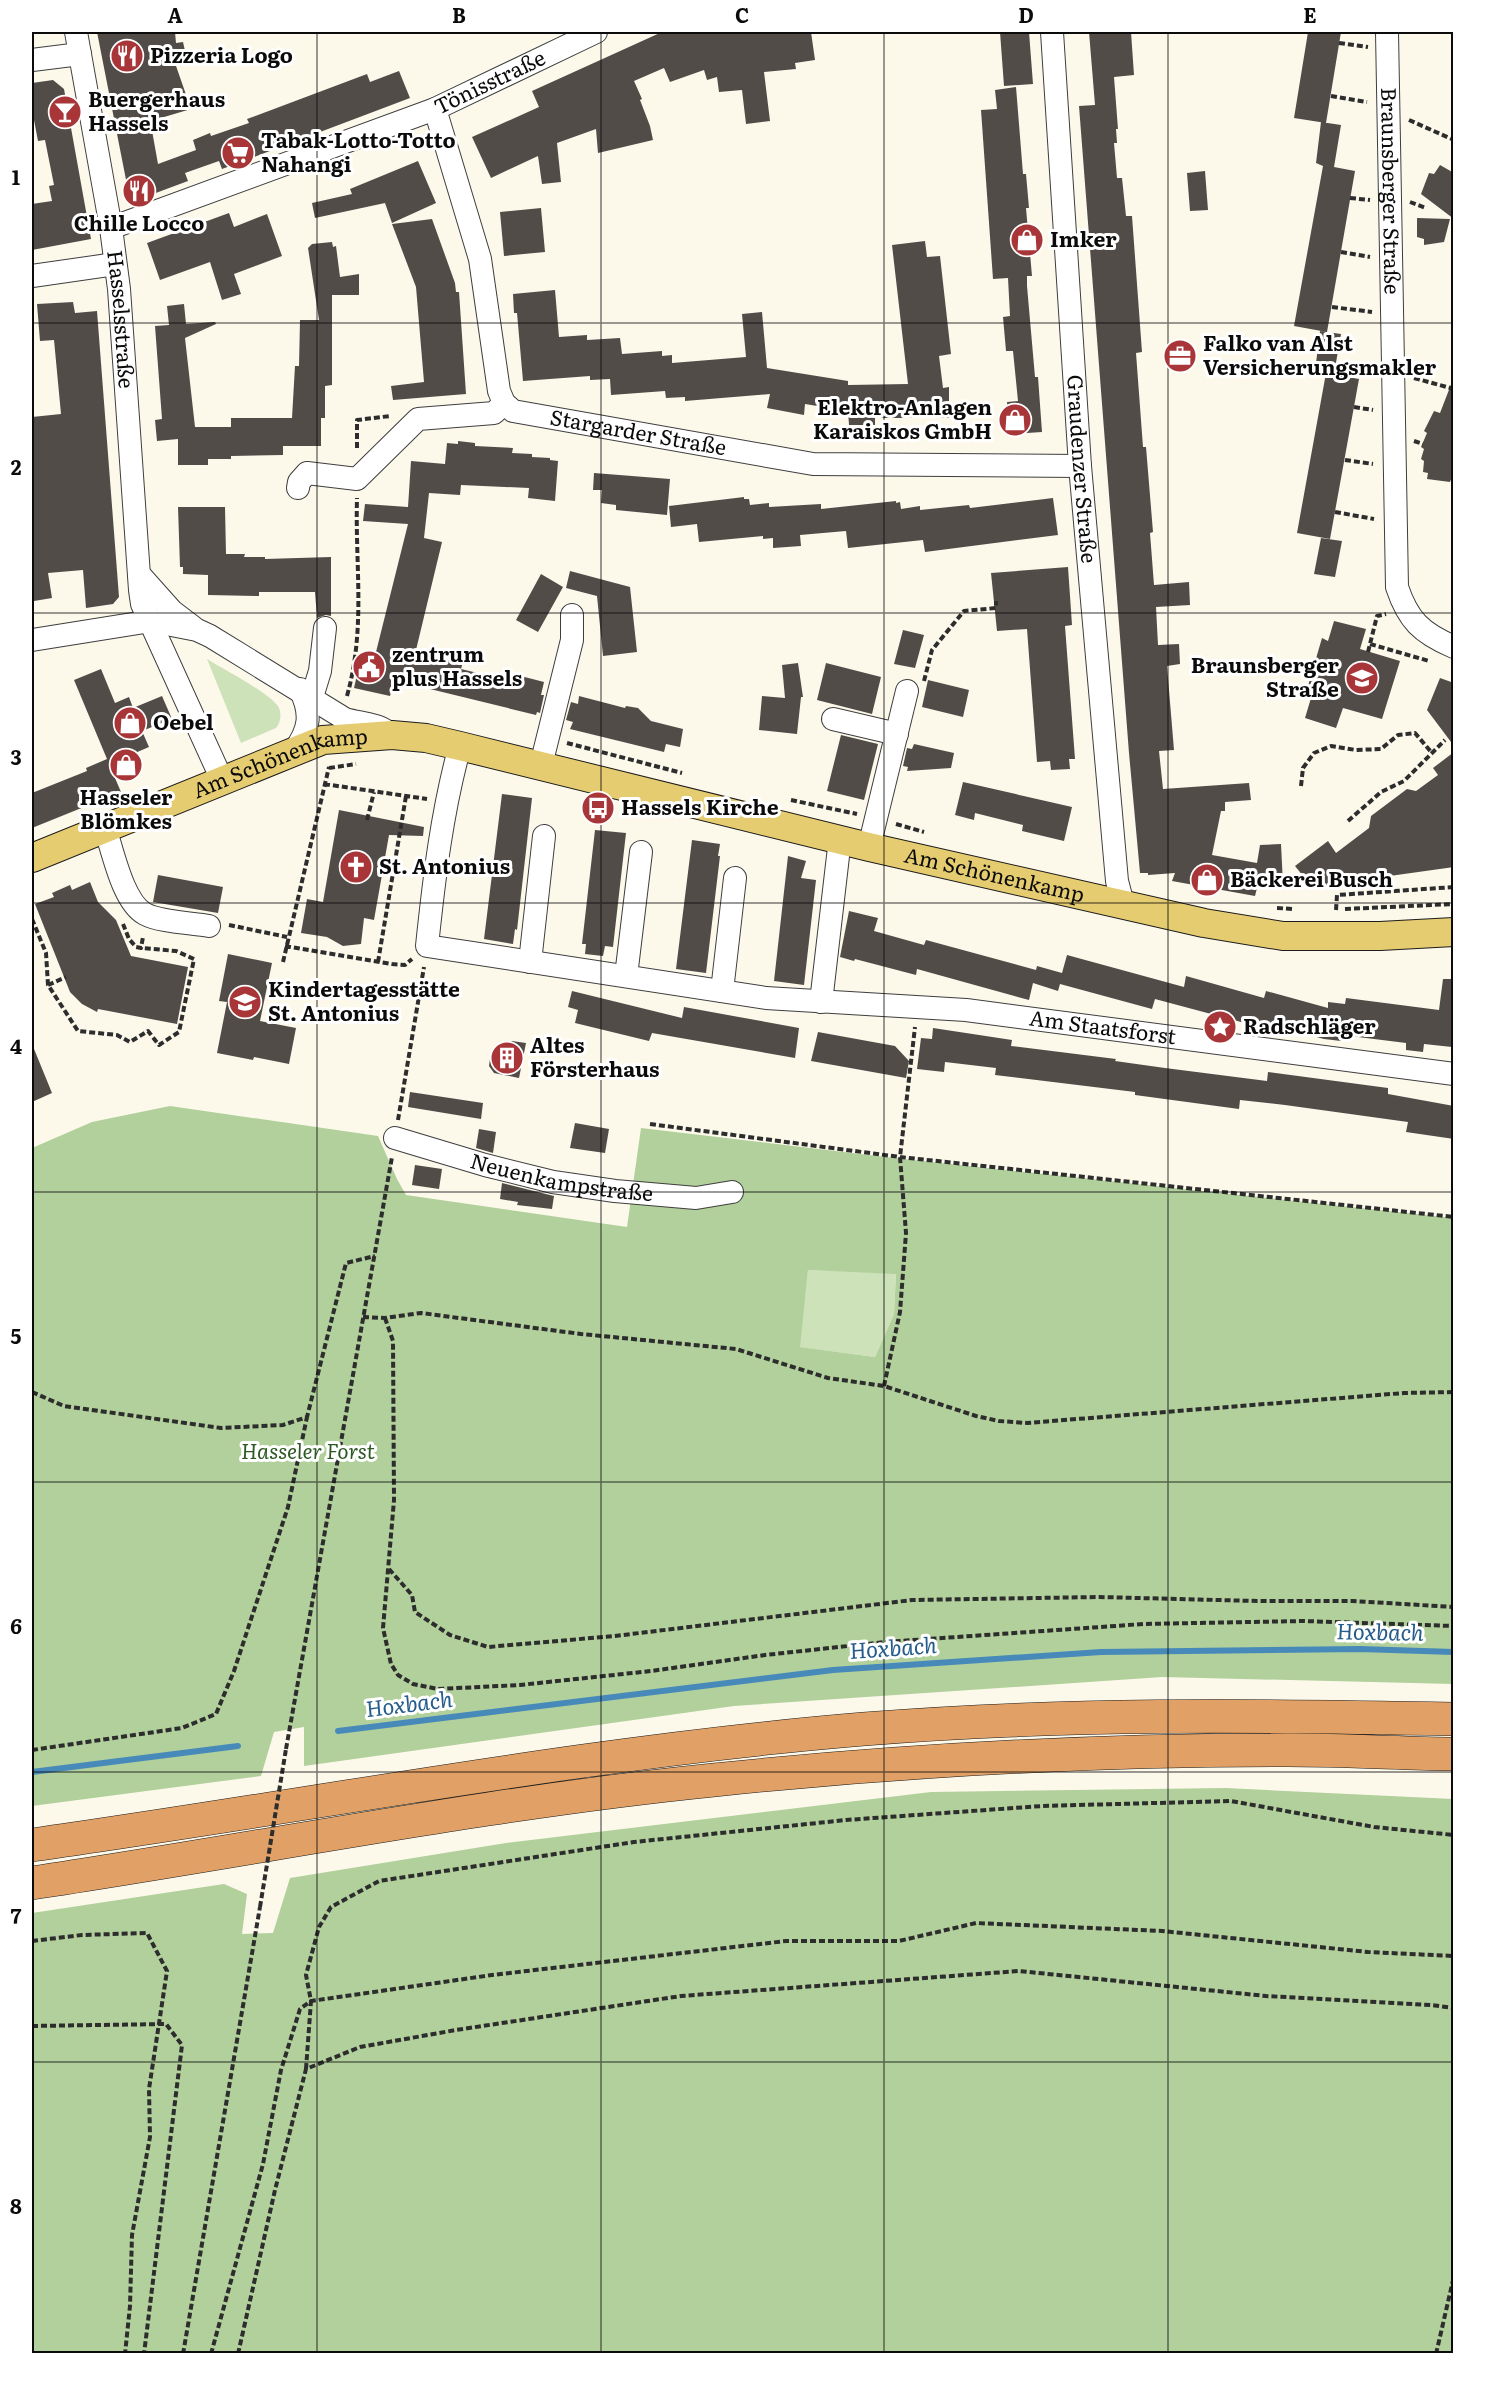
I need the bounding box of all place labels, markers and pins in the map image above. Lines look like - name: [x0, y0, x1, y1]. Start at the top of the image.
- restaurant icon: Pizzeria Logo: [109, 38, 145, 74]
- place label: Pizzeria Logo: [150, 38, 293, 69]
- place label: Buergerhaus Hassels: [88, 82, 225, 137]
- bar icon: Buergerhaus Hassels: [47, 94, 83, 130]
- place label: Tabak-Lotto-Totto Nahangi: [261, 123, 456, 178]
- supermarket icon: Tabak-Lotto-Totto Nahangi: [220, 135, 256, 171]
- restaurant icon: Chille Locco: [121, 173, 157, 209]
- place label: Chille Locco: [74, 206, 204, 237]
- shop icon: Imker: [1009, 222, 1045, 258]
- place label: Imker: [1050, 222, 1117, 253]
- place label: Falko van Alst Versicherungsmakler: [1203, 326, 1437, 381]
- office icon: Falko van Alst Versicherungsmakler: [1162, 338, 1198, 374]
- place label: Elektro-Anlagen Karaiskos GmbH: [813, 390, 992, 445]
- shop icon: Elektro-Anlagen Karaiskos GmbH: [997, 402, 1033, 438]
- place label: zentrum plus Hassels: [392, 637, 522, 692]
- place label: Braunsberger Straße: [1191, 648, 1340, 703]
- public building icon: zentrum plus Hassels: [351, 649, 387, 685]
- school or university icon: Braunsberger Straße: [1344, 660, 1380, 696]
- shop icon: Oebel: [112, 705, 148, 741]
- place label: Oebel: [153, 705, 214, 736]
- shop icon: Hasseler Blömkes: [108, 747, 144, 783]
- place label: Hasseler Blömkes: [80, 780, 173, 835]
- bus stop icon: Hassels Kirche: [580, 790, 616, 826]
- place label: Hassels Kirche: [621, 790, 779, 821]
- church icon: St. Antonius: [338, 849, 374, 885]
- place label: St. Antonius: [379, 849, 510, 880]
- shop icon: Bäckerei Busch: [1189, 862, 1225, 898]
- place label: Bäckerei Busch: [1230, 862, 1393, 893]
- place label: Kindertagesstätte St. Antonius: [268, 972, 460, 1027]
- school or university icon: Kindertagesstätte St. Antonius: [227, 984, 263, 1020]
- place icon: Radschläger: [1202, 1009, 1238, 1045]
- place label: Radschläger: [1243, 1009, 1376, 1040]
- place label: Altes Försterhaus: [530, 1028, 660, 1083]
- building icon: Altes Försterhaus: [489, 1040, 525, 1076]

